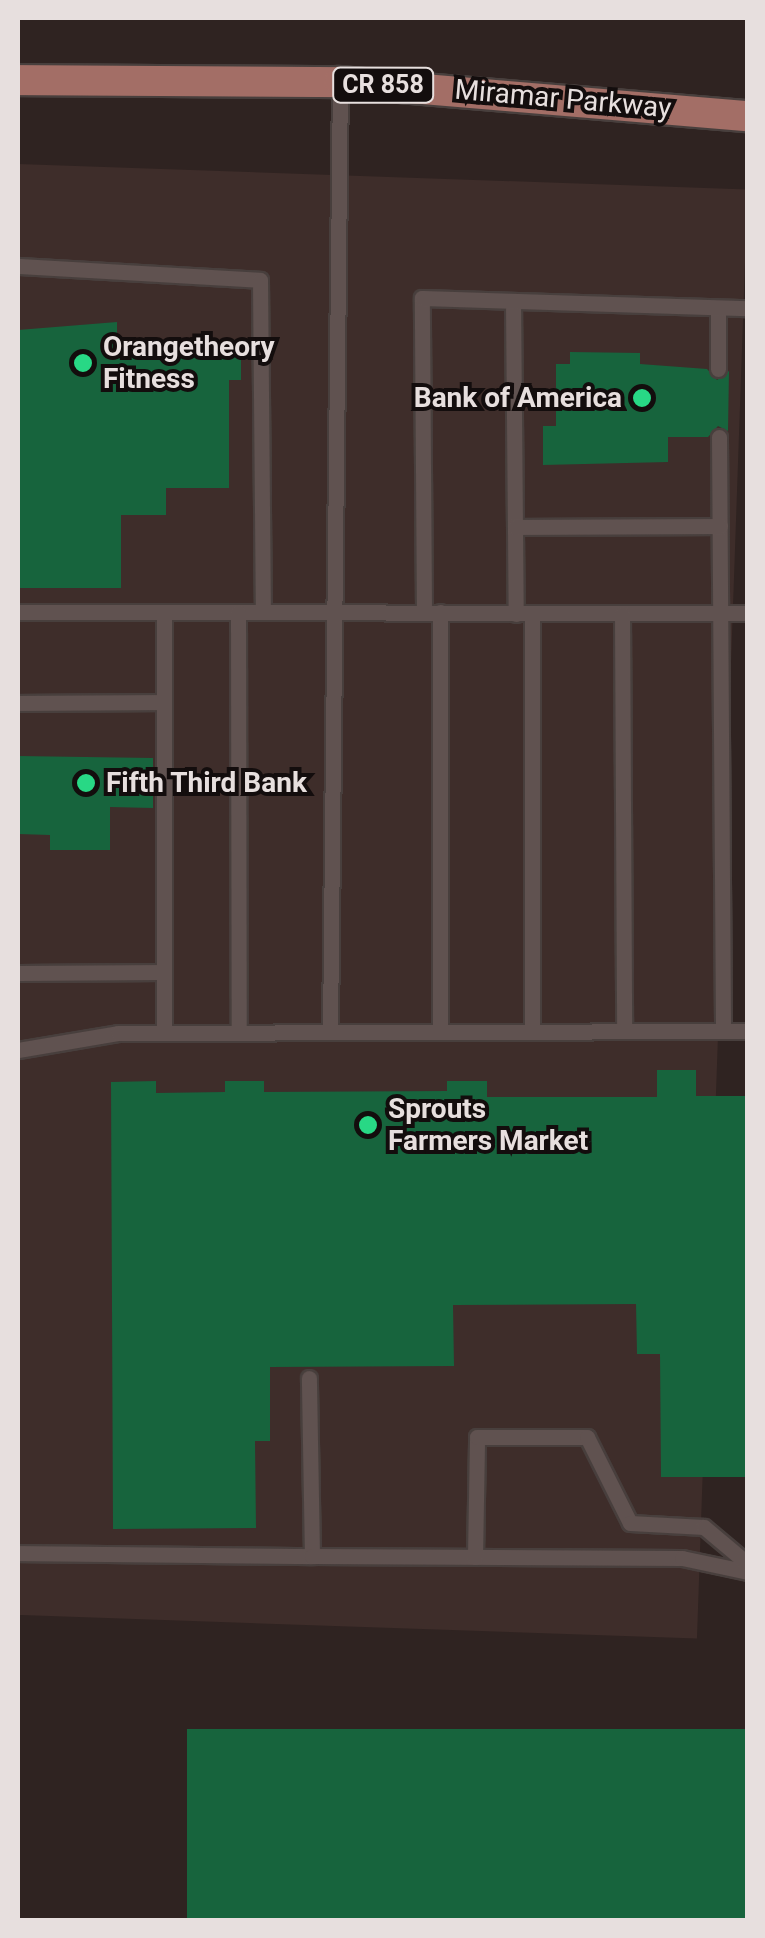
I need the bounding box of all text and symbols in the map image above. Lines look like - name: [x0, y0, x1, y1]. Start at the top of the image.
- road number: CR 858: [330, 65, 436, 105]
- street label: Miramar Parkway: [453, 73, 673, 125]
- place label: Orangetheory Fitness: [103, 330, 275, 396]
- marker: Orangetheory Fitness: [72, 352, 94, 374]
- place label: Bank of America: [414, 381, 622, 415]
- marker: Bank of America: [631, 387, 653, 409]
- place label: Fifth Third Bank: [106, 766, 308, 800]
- marker: Fifth Third Bank: [75, 772, 97, 794]
- place label: Sprouts Farmers Market: [388, 1092, 588, 1158]
- marker: Sprouts Farmers Market: [357, 1114, 379, 1136]

